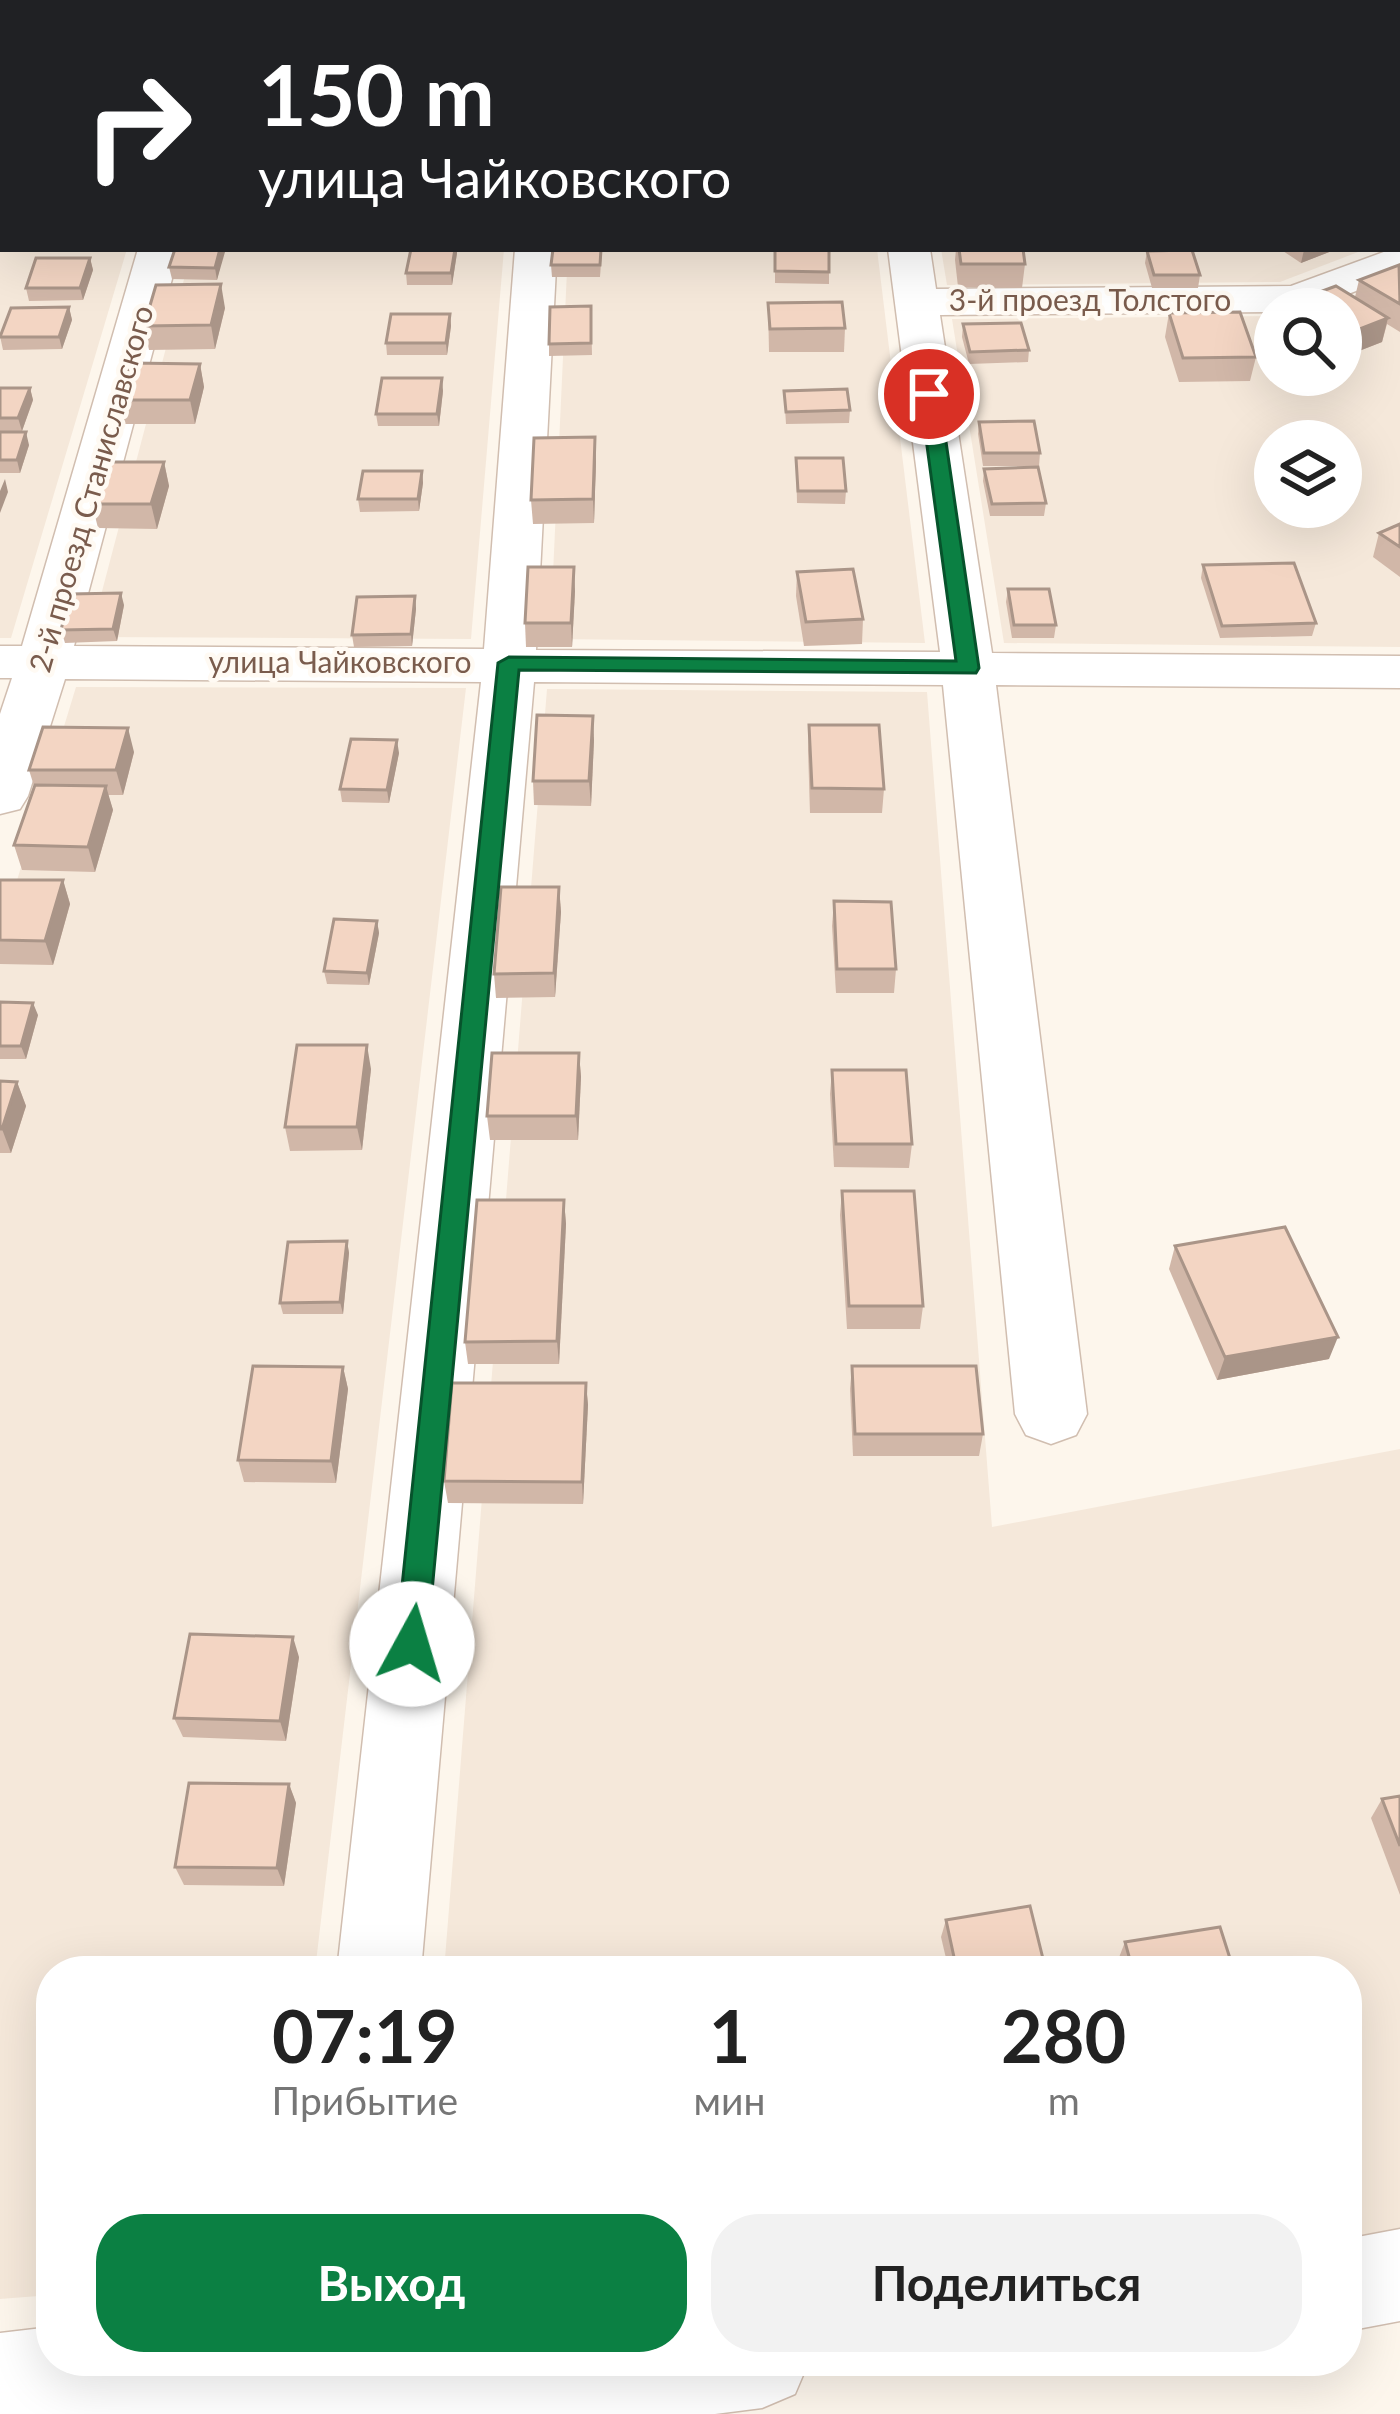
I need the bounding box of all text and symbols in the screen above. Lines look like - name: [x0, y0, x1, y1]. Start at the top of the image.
- text: 150 m: [258, 43, 495, 144]
- icon: right: [60, 48, 216, 204]
- text: улица Чайковского: [258, 145, 731, 210]
- street label: 3-й проезд Толстого: [949, 281, 1231, 317]
- map controls: [1254, 288, 1362, 528]
- button: search: [1254, 288, 1362, 396]
- street label: 2-й проезд Станиславского: [20, 301, 160, 676]
- pin: [878, 343, 980, 445]
- icon: arrive: [896, 361, 962, 427]
- button: layers: [1254, 420, 1362, 528]
- street label: улица Чайковского: [209, 643, 471, 679]
- position arrow: [349, 1581, 475, 1707]
- text: 07:19: [272, 1992, 458, 2078]
- text: 1: [709, 1992, 750, 2078]
- text: 280: [1001, 1992, 1126, 2078]
- text: Прибытие: [272, 2077, 458, 2123]
- text: мин: [694, 2077, 766, 2123]
- text: m: [1048, 2077, 1080, 2123]
- button: Выход: [96, 2214, 687, 2352]
- button: Поделиться: [711, 2214, 1302, 2352]

